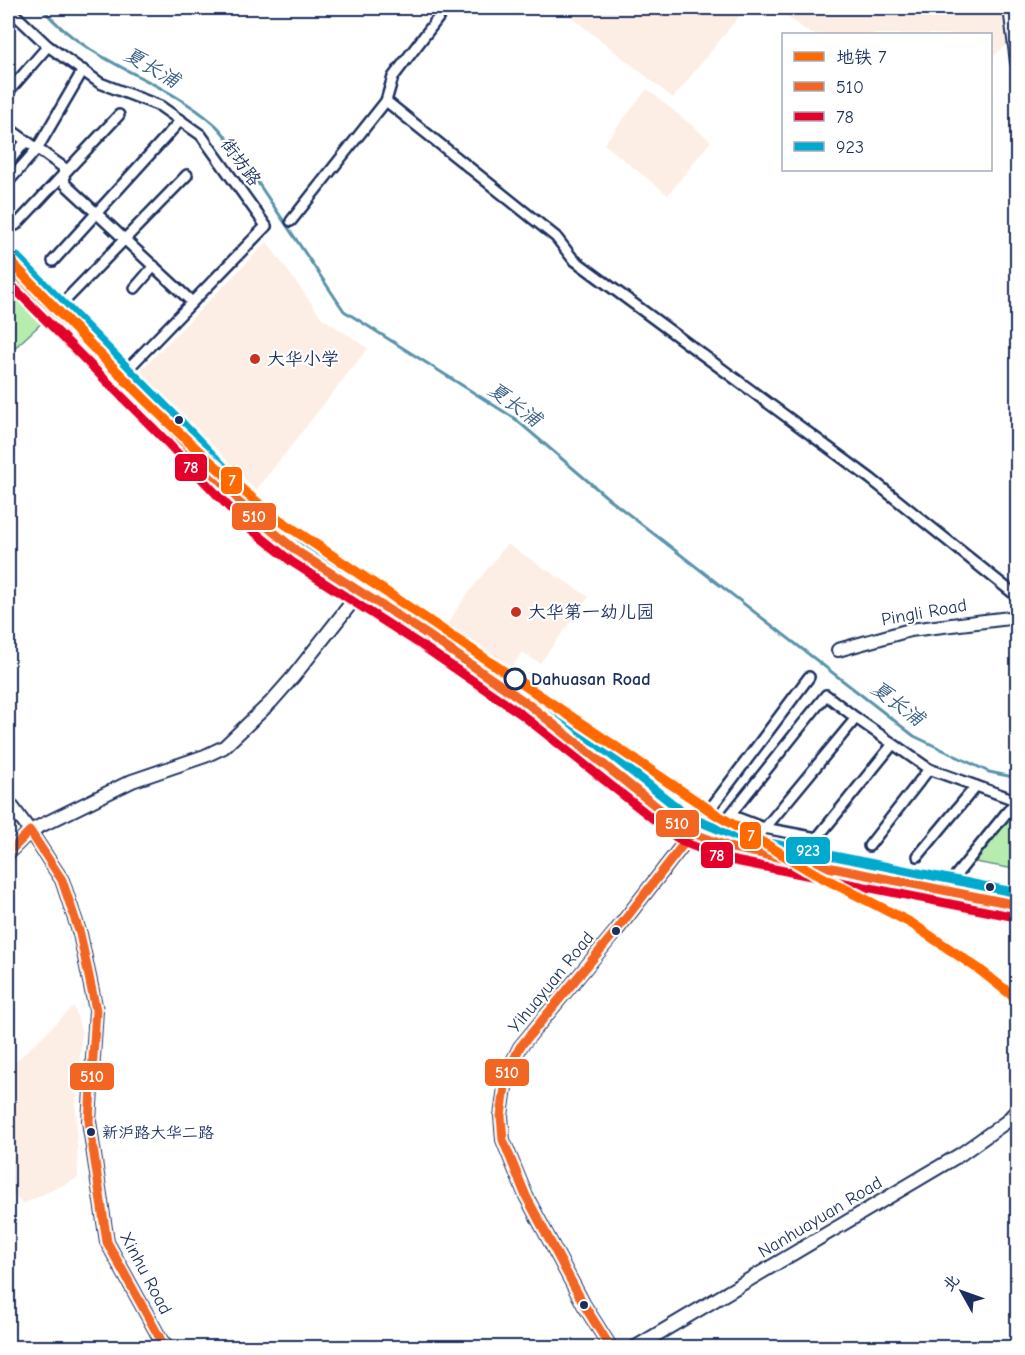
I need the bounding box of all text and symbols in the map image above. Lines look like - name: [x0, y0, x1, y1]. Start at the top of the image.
- legend: [782, 33, 992, 171]
- water label: 夏长浦: [120, 42, 186, 94]
- text: 地铁 7: [836, 47, 887, 68]
- text: 510: [836, 77, 864, 98]
- text: 78: [836, 107, 854, 128]
- street label: 街坊路: [216, 134, 265, 190]
- text: 923: [836, 137, 864, 158]
- place label: 大华小学: [267, 349, 339, 370]
- marker: 大华小学: [248, 352, 262, 366]
- water label: 夏长浦: [484, 377, 548, 433]
- unlabelled marker: [173, 414, 185, 426]
- line badge: 78: [174, 453, 208, 482]
- text: 78: [184, 459, 198, 477]
- line badge: 7: [220, 466, 243, 495]
- text: 7: [228, 472, 236, 490]
- line badge: 510: [231, 502, 277, 531]
- text: 510: [242, 508, 266, 526]
- street label: Pingli Road: [880, 595, 969, 630]
- place label: 大华第一幼儿园: [528, 602, 654, 623]
- marker: 大华第一幼儿园: [509, 605, 523, 619]
- marker: Dahuasan Road: [504, 668, 526, 690]
- place label: Dahuasan Road: [531, 669, 651, 690]
- water label: 夏长浦: [867, 676, 931, 732]
- line badge: 510: [655, 809, 700, 838]
- text: 510: [665, 815, 689, 833]
- line badge: 7: [739, 821, 762, 850]
- text: 7: [747, 827, 755, 845]
- line badge: 923: [785, 836, 831, 865]
- line badge: 78: [700, 841, 734, 869]
- text: 923: [796, 842, 820, 860]
- text: 78: [710, 847, 724, 865]
- unlabelled marker: [984, 881, 996, 893]
- unlabelled marker: [610, 925, 622, 937]
- street label: Yihuayuan Road: [504, 927, 599, 1037]
- line badge: 510: [484, 1058, 530, 1087]
- line badge: 510: [69, 1062, 115, 1091]
- text: 510: [495, 1064, 519, 1082]
- text: 510: [80, 1068, 104, 1086]
- place label: 新沪路大华二路: [102, 1124, 214, 1142]
- marker: 新沪路大华二路: [85, 1126, 97, 1138]
- street label: Nanhuayuan Road: [755, 1172, 886, 1263]
- street label: Xinhu Road: [115, 1229, 176, 1318]
- north arrow: [932, 1262, 992, 1322]
- text: 北: [939, 1271, 963, 1295]
- unlabelled marker: [578, 1299, 590, 1311]

